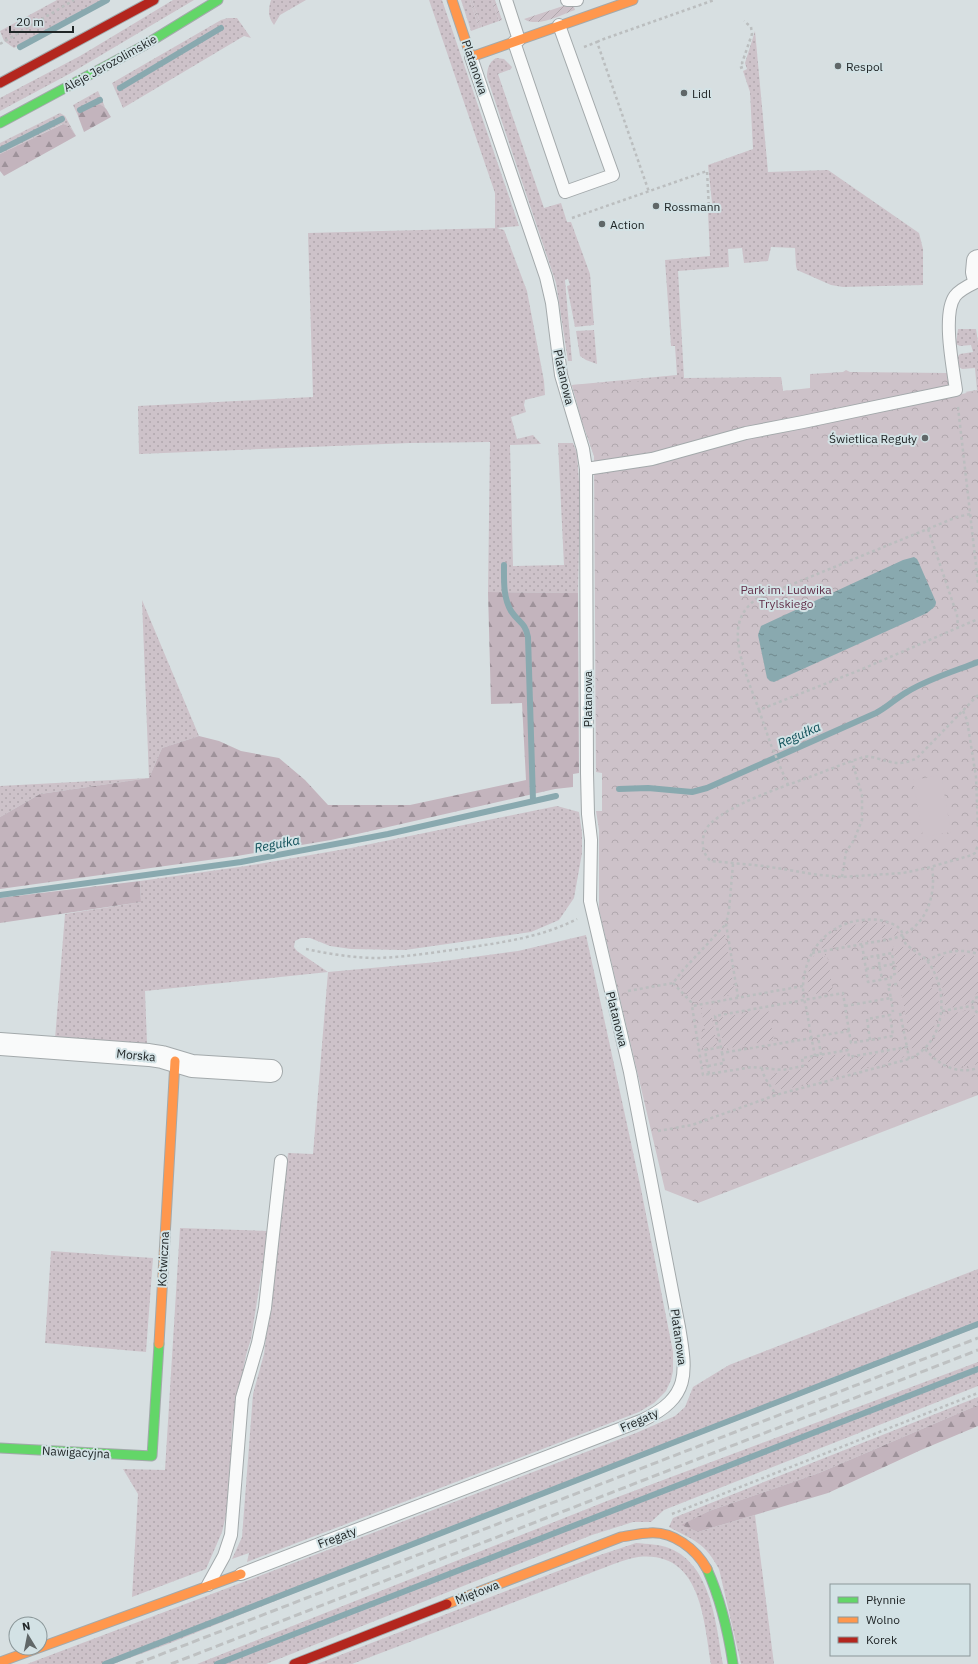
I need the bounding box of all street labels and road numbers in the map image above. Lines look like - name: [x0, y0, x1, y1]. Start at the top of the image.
- street label: Aleje Jerozolimskie: [61, 31, 160, 95]
- street label: Platanowa: [459, 38, 491, 97]
- street label: Platanowa: [550, 348, 578, 407]
- street label: Platanowa: [580, 670, 595, 727]
- street label: Platanowa: [603, 990, 631, 1049]
- street label: Morska: [116, 1045, 157, 1065]
- street label: Kotwiczna: [154, 1230, 172, 1287]
- street label: Platanowa: [668, 1308, 690, 1367]
- street label: Fregaty: [618, 1405, 660, 1435]
- street label: Nawigacyjna: [42, 1443, 111, 1461]
- street label: Fregaty: [315, 1523, 359, 1551]
- street label: Miętowa: [453, 1577, 502, 1607]

